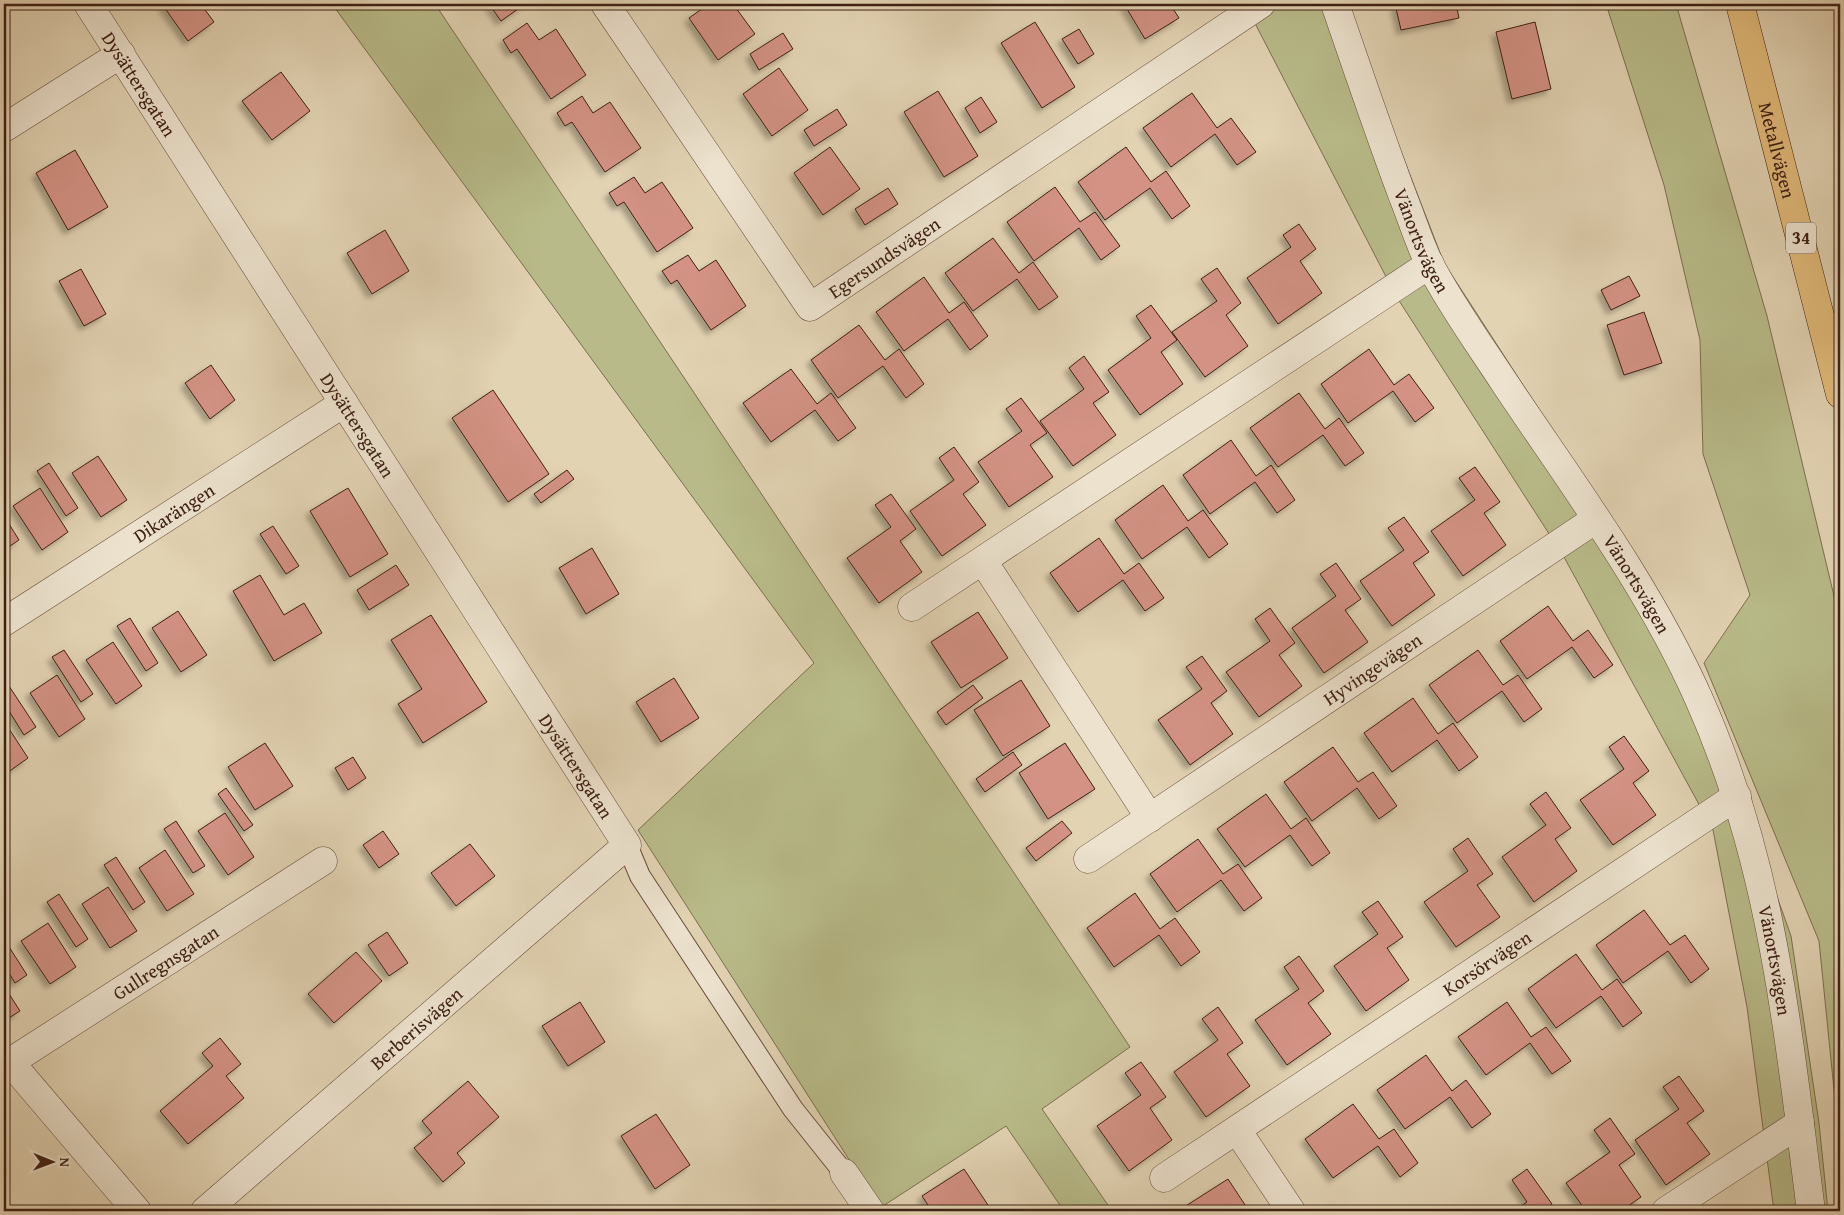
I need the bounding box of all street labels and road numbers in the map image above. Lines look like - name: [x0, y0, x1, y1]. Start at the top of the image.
- street label: Dysättersgatan: [95, 26, 184, 142]
- street label: Metallvägen: [1752, 99, 1803, 202]
- street label: Vänortsvägen: [1387, 184, 1457, 298]
- street label: Egersundsvägen: [822, 209, 946, 305]
- road number: 34: [1786, 222, 1816, 254]
- street label: Dysättersgatan: [314, 367, 402, 483]
- street label: Dikarängen: [128, 476, 220, 549]
- street label: Vänortsvägen: [1596, 529, 1678, 639]
- street label: Hyvingevägen: [1317, 625, 1427, 712]
- street label: Dysättersgatan: [532, 708, 621, 824]
- street label: Vänortsvägen: [1751, 903, 1799, 1018]
- street label: Gullregnsgatan: [107, 917, 224, 1007]
- street label: Korsörvägen: [1437, 923, 1537, 1003]
- street label: Berberisvägen: [364, 980, 469, 1076]

